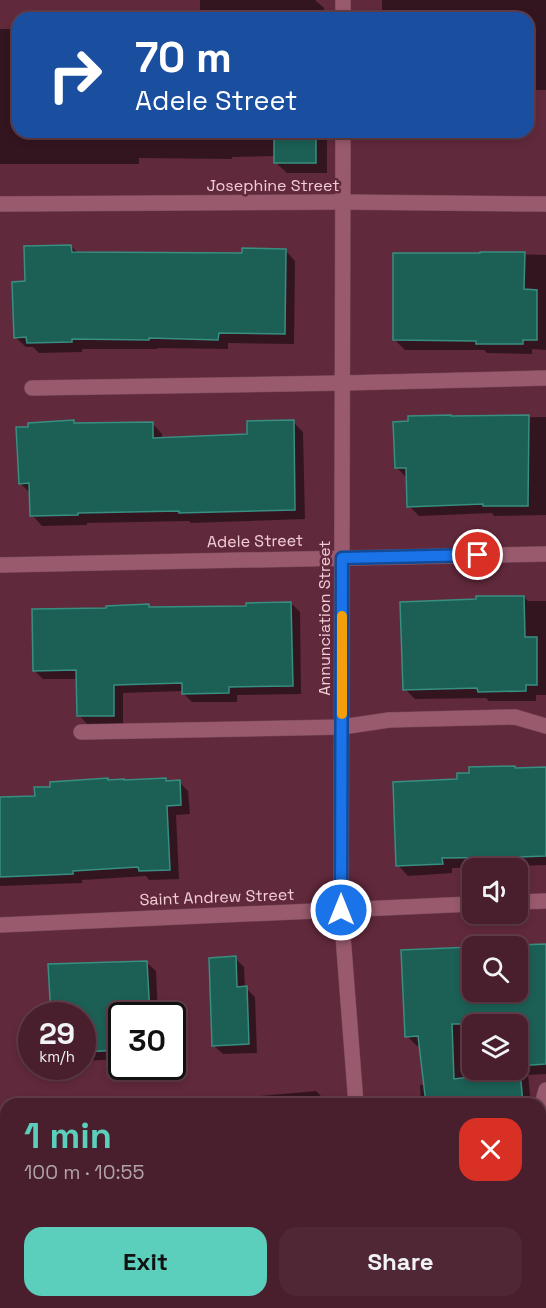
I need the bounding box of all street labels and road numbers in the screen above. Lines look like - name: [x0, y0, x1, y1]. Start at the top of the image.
- street label: Josephine Street: [206, 175, 340, 196]
- street label: Adele Street: [207, 530, 303, 552]
- street label: Annunciation Street: [314, 540, 335, 696]
- street label: Saint Andrew Street: [139, 884, 295, 910]

